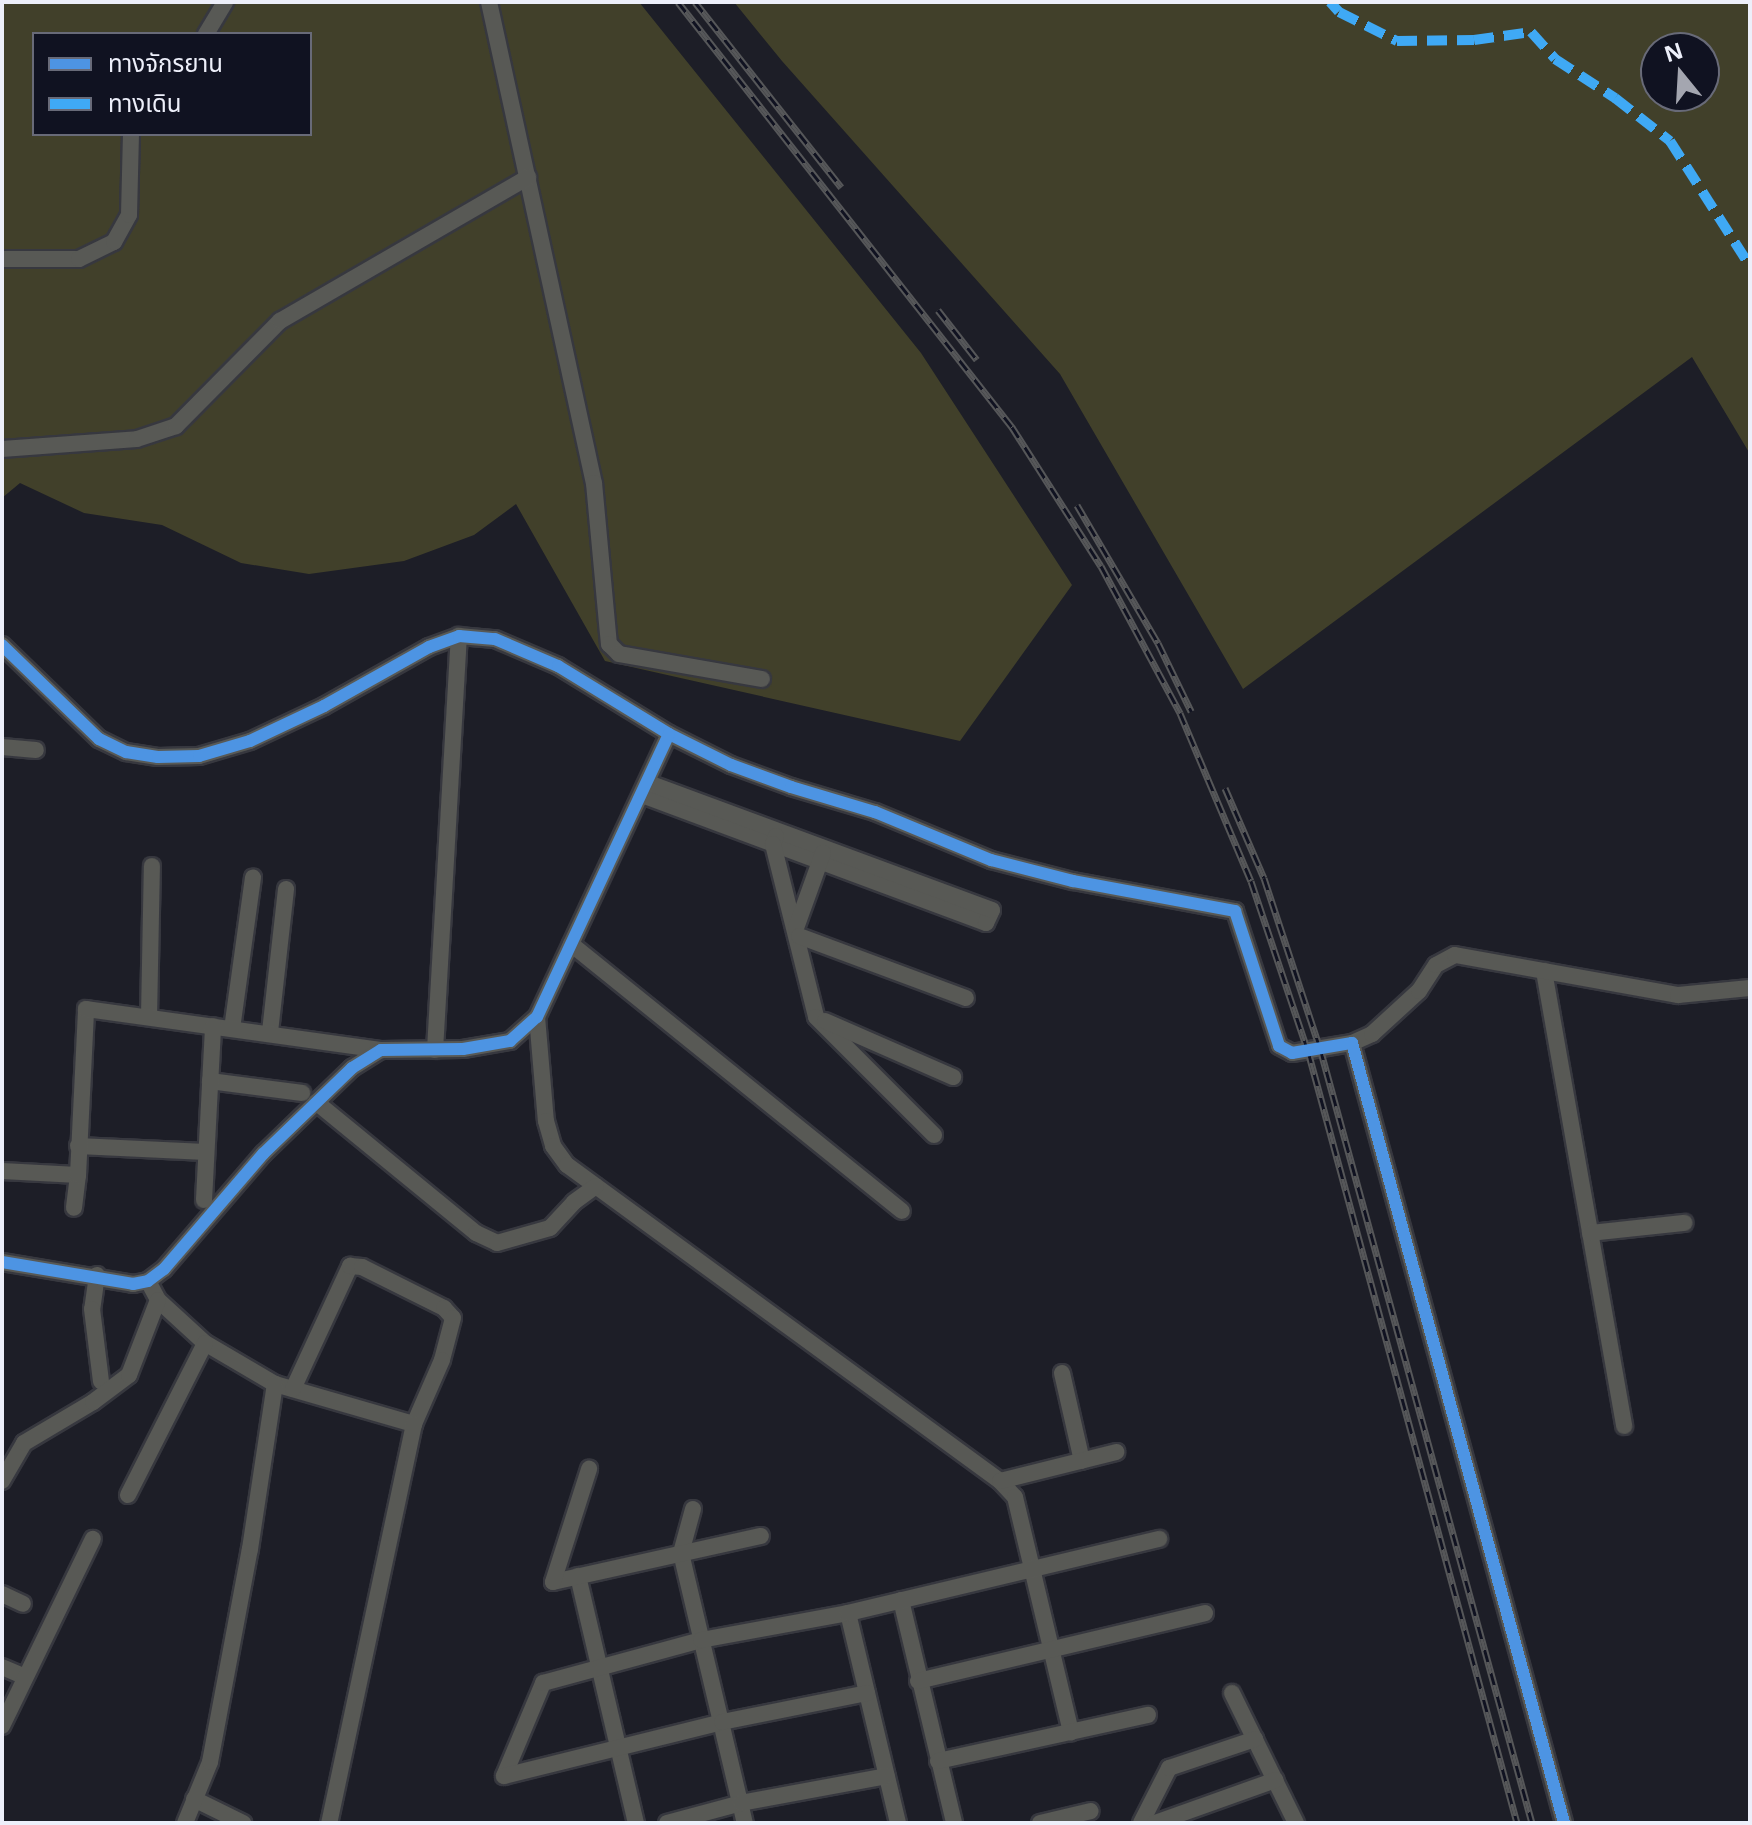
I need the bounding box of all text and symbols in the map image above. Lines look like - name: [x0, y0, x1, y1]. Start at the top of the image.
- legend: [32, 32, 312, 136]
- north arrow: [1640, 32, 1720, 112]
- text: N: [1660, 34, 1686, 68]
- text: ทางจักรยาน: [108, 46, 223, 79]
- text: ทางเดิน: [108, 86, 182, 119]

